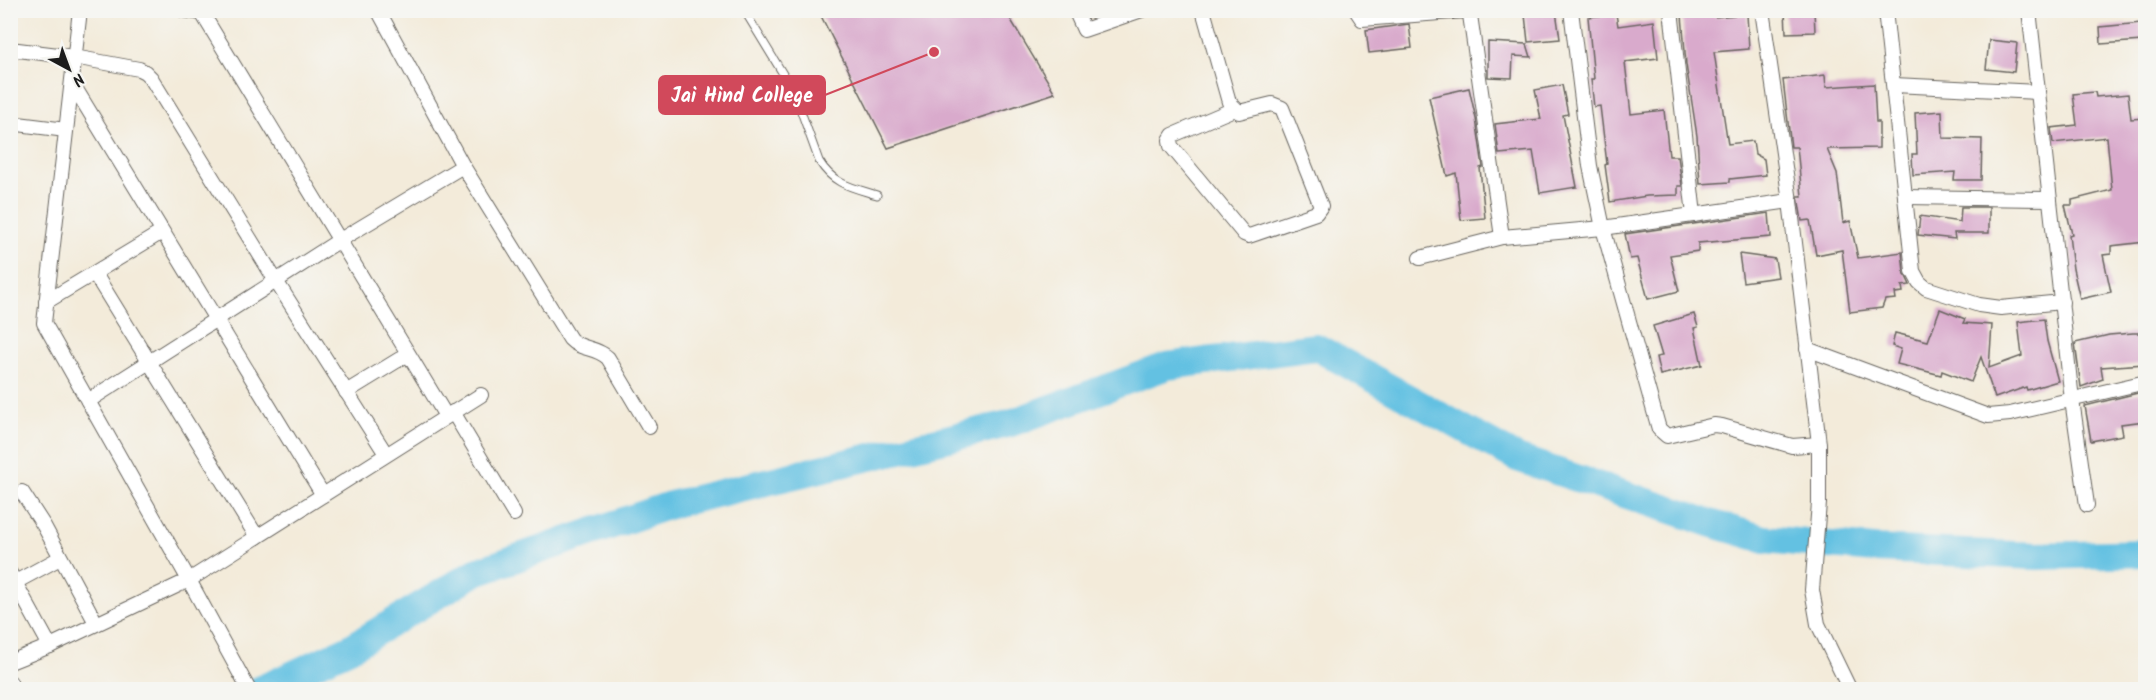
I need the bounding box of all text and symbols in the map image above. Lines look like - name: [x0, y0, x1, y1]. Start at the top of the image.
- north arrow: [39, 39, 99, 99]
- text: N: [66, 66, 90, 92]
- callout: Jai Hind College: [659, 76, 825, 114]
- text: Jai Hind College: [671, 81, 813, 113]

